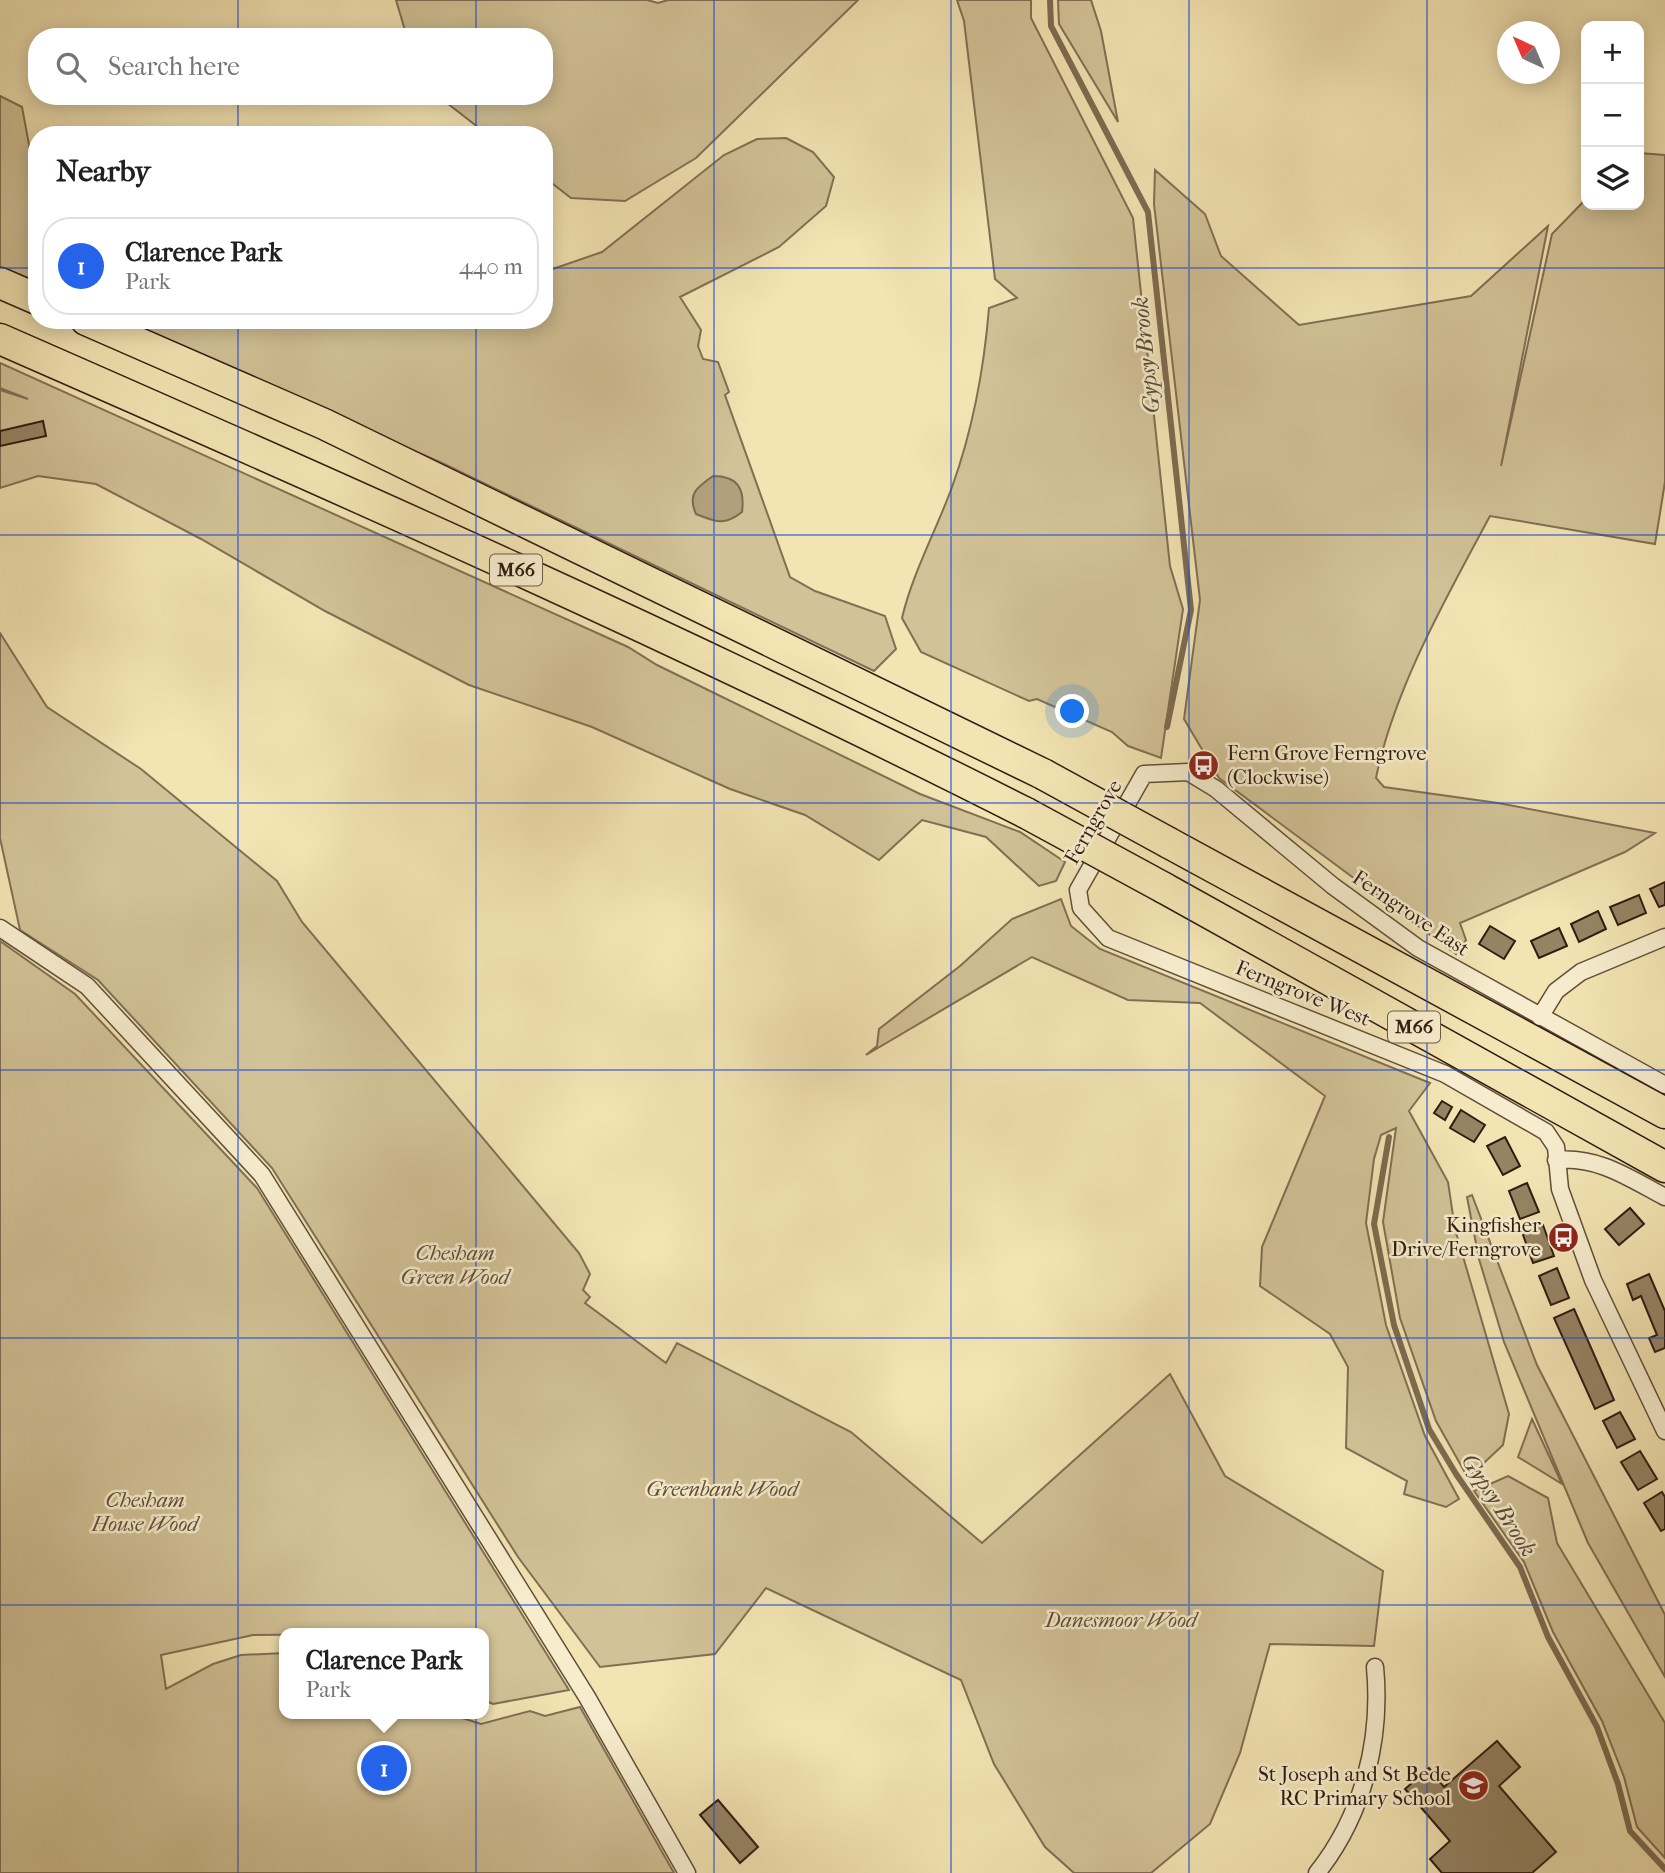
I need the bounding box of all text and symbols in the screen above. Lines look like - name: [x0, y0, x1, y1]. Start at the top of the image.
- north arrow: [1497, 21, 1560, 84]
- map controls: [1581, 21, 1644, 210]
- button: +: [1581, 21, 1644, 84]
- search box: [28, 28, 553, 105]
- icon: search: [52, 48, 90, 86]
- text: Search here: [108, 51, 240, 82]
- button: −: [1581, 84, 1644, 147]
- button: layers: [1581, 147, 1644, 210]
- text: Nearby: [56, 154, 151, 189]
- text: Clarence Park: [125, 237, 282, 268]
- text: 1: [77, 253, 85, 280]
- text: 440 m: [459, 253, 523, 280]
- text: Park: [125, 268, 171, 295]
- water label: Gypsy Brook: [1126, 295, 1166, 415]
- road number: M66: [490, 554, 542, 586]
- your location: [1055, 694, 1089, 728]
- place label: Fern Grove Ferngrove (Clockwise): [1227, 741, 1427, 789]
- bus stop icon: Fern Grove Ferngrove (Clockwise): [1187, 748, 1221, 782]
- street label: Ferngrove: [1059, 775, 1127, 869]
- street label: Ferngrove East: [1348, 865, 1474, 961]
- street label: Ferngrove West: [1232, 955, 1374, 1031]
- road number: M66: [1388, 1012, 1440, 1042]
- place label: Kingfisher Drive/Ferngrove: [1391, 1213, 1541, 1261]
- bus stop icon: Kingfisher Drive/Ferngrove: [1547, 1220, 1581, 1254]
- park label: Chesham Green Wood: [401, 1241, 512, 1289]
- water label: Gypsy Brook: [1456, 1448, 1542, 1562]
- park label: Greenbank Wood: [646, 1477, 800, 1501]
- park label: Chesham House Wood: [91, 1488, 200, 1536]
- park label: Danesmoor Wood: [1043, 1608, 1199, 1632]
- popup: [279, 1628, 489, 1719]
- text: Clarence Park: [305, 1645, 463, 1676]
- text: Park: [305, 1676, 351, 1703]
- pin: 1: [361, 1742, 407, 1794]
- place label: St Joseph and St Bede RC Primary School: [1258, 1762, 1451, 1810]
- school or university icon: St Joseph and St Bede RC Primary School: [1457, 1769, 1491, 1803]

